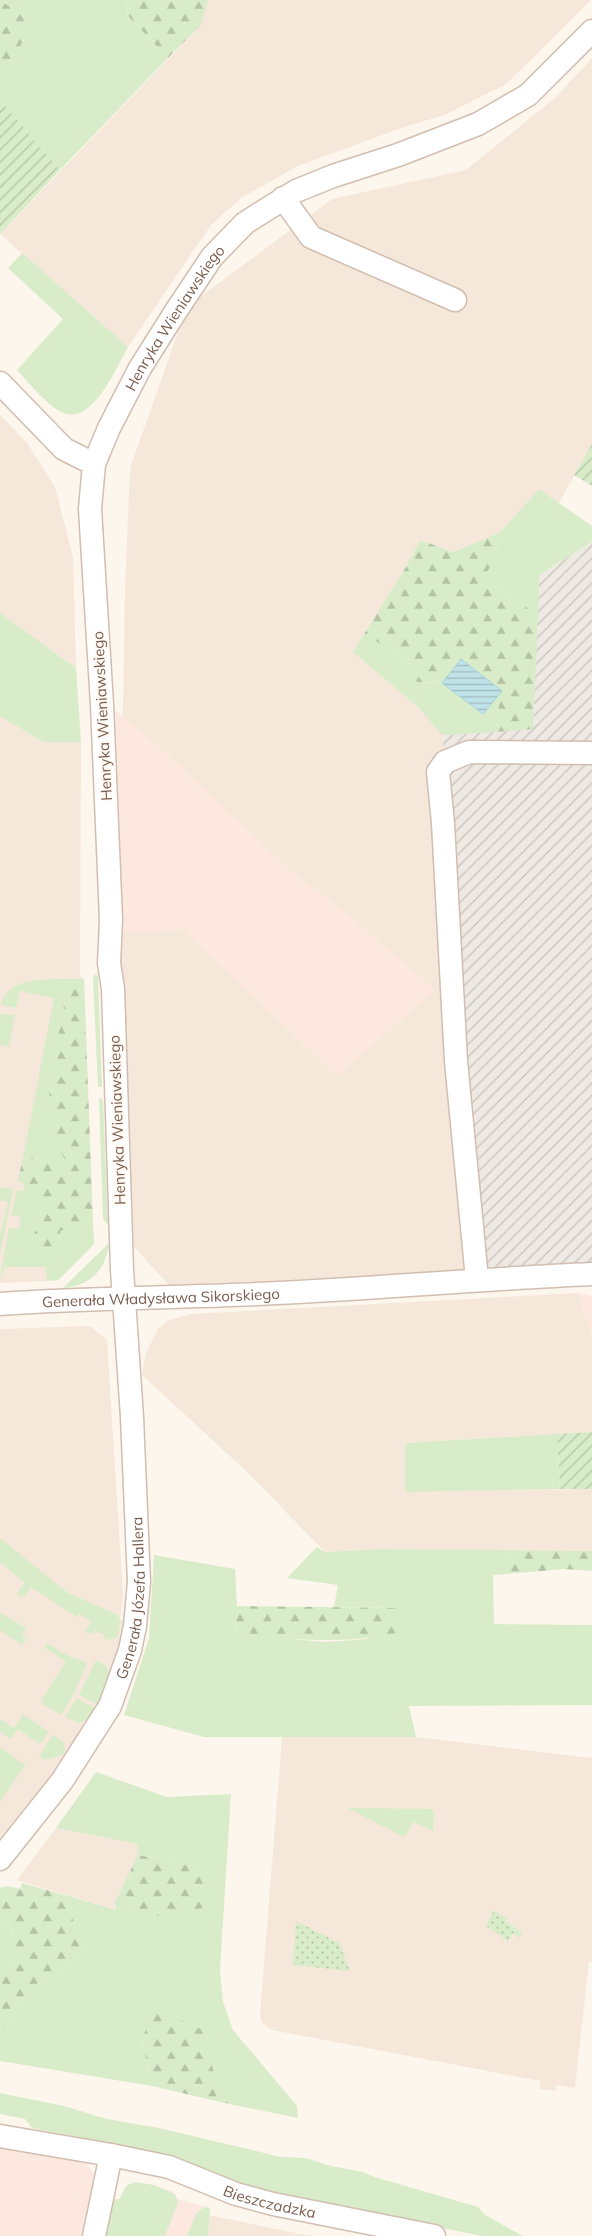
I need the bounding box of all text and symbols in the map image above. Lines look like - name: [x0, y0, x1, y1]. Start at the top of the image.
- street label: Henryka Wieniawskiego: [120, 241, 228, 394]
- street label: Henryka Wieniawskiego: [88, 631, 116, 801]
- street label: Henryka Wieniawskiego: [105, 1035, 129, 1205]
- street label: Generała Władysława Sikorskiego: [41, 1283, 280, 1311]
- street label: Generała Józefa Hallera: [111, 1516, 149, 1682]
- street label: Bieszczadzka: [221, 2180, 318, 2222]

